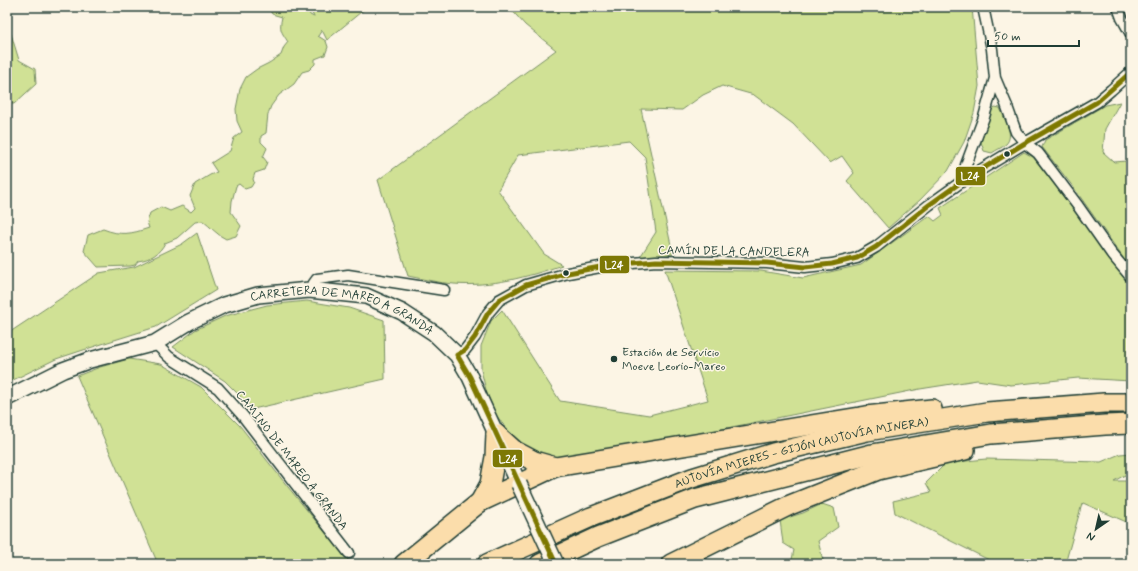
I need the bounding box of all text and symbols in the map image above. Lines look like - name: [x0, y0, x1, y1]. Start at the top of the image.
- scale bar: [988, 22, 1079, 48]
- text: 50 m: [994, 29, 1021, 45]
- unlabelled marker: [1002, 149, 1012, 159]
- line badge: L24: [955, 166, 986, 186]
- text: L24: [961, 170, 980, 184]
- street label: CAMÍN DE LA CANDELERA: [658, 243, 810, 261]
- line badge: L24: [599, 255, 630, 274]
- text: L24: [605, 259, 624, 273]
- unlabelled marker: [561, 268, 571, 278]
- street label: CARRETERA DE MAREO A GRANDA: [248, 283, 436, 339]
- place label: Estación de Servicio Moeve Leorio-Mareo: [622, 345, 726, 375]
- marker: Estación de Servicio Moeve Leorio-Mareo: [609, 354, 619, 364]
- street label: CAMINO DE MAREO A GRANDA: [232, 387, 351, 534]
- street label: AUTOVÍA MIERES - GIJÓN (AUTOVÍA MINERA): [672, 414, 931, 493]
- line badge: L24: [492, 449, 523, 468]
- text: L24: [499, 453, 518, 467]
- north arrow: [1076, 509, 1116, 549]
- text: N: [1084, 529, 1098, 544]

